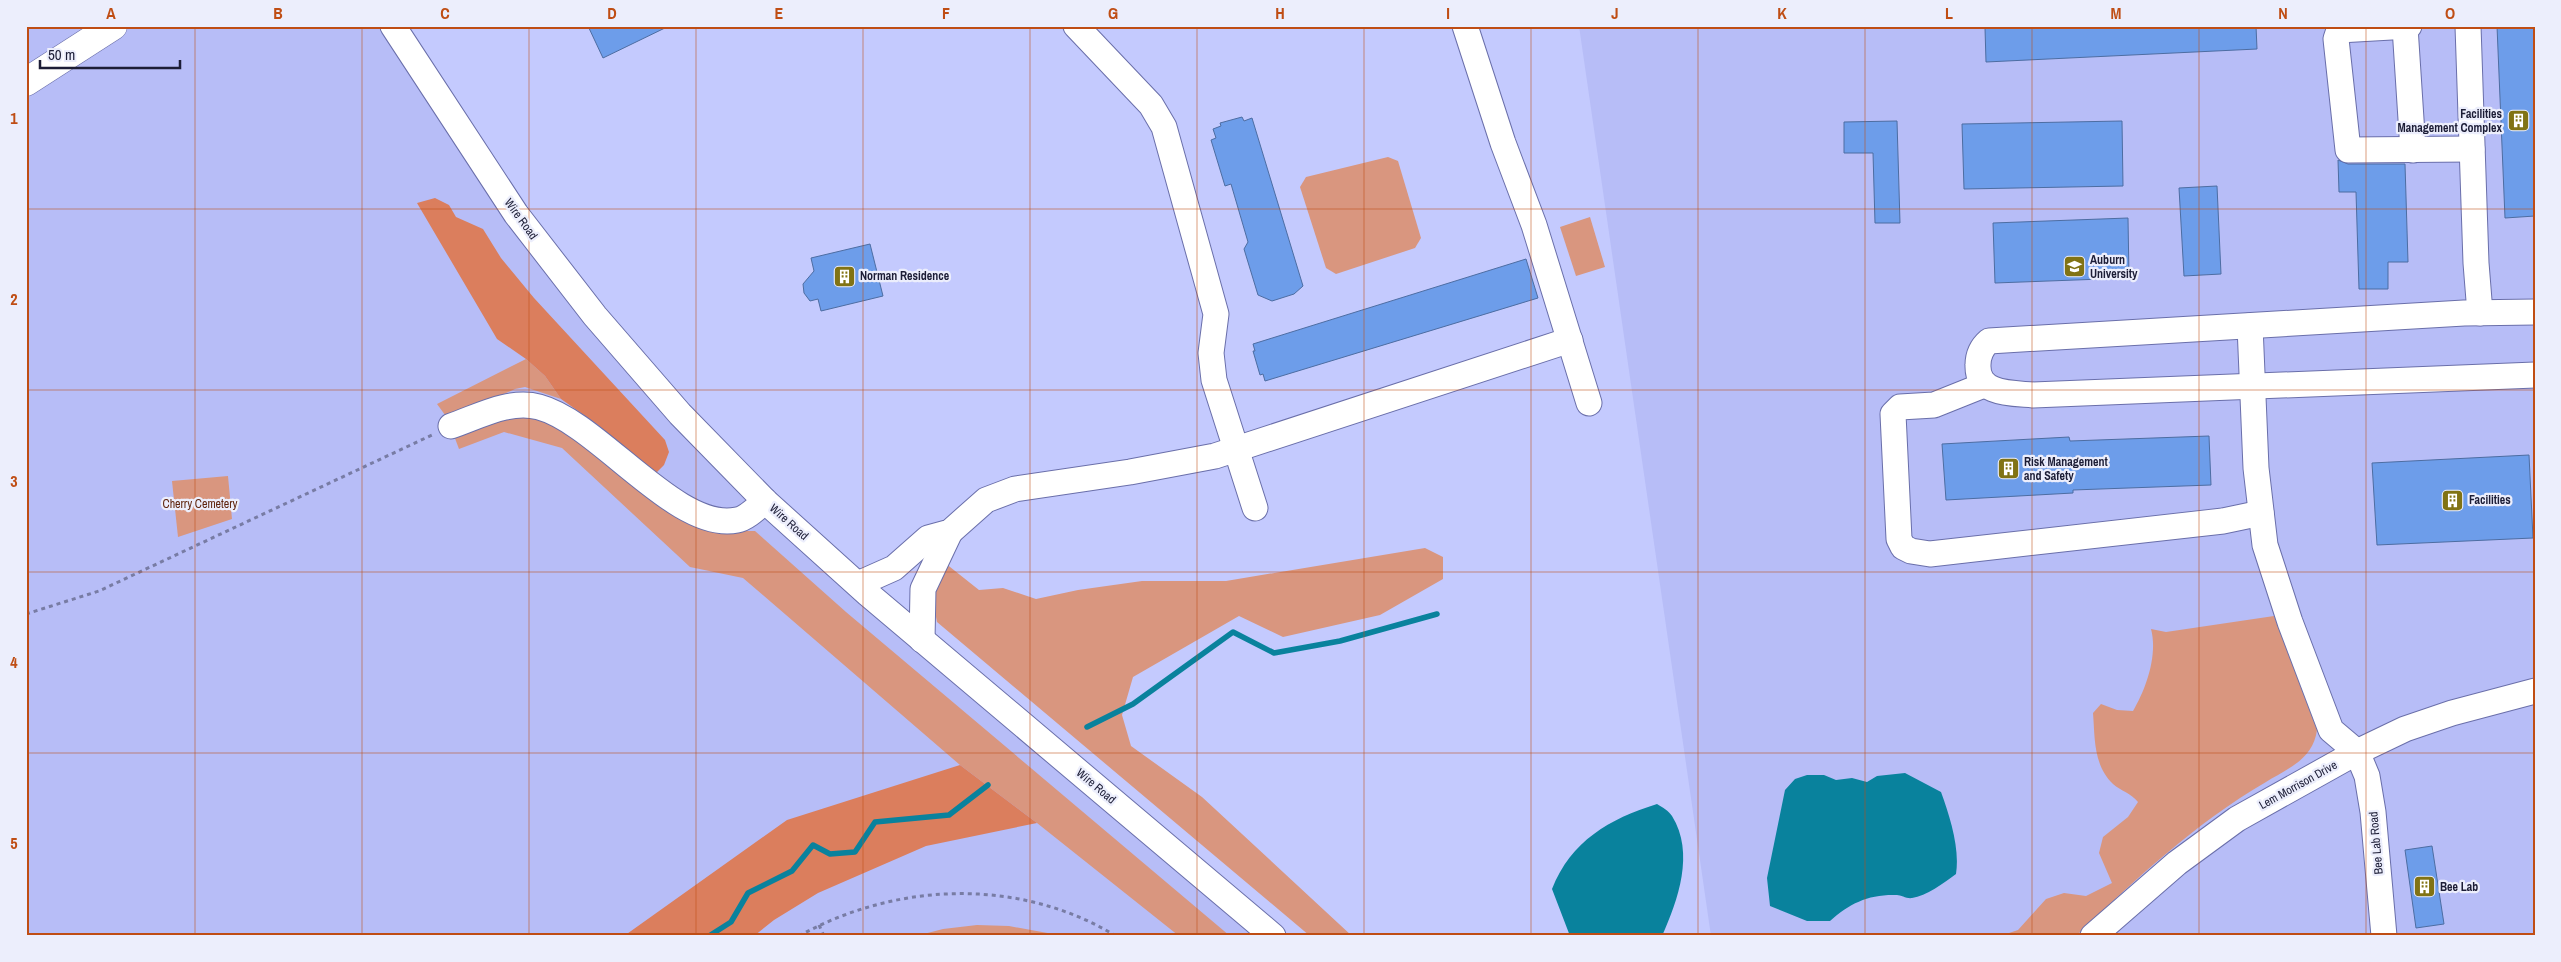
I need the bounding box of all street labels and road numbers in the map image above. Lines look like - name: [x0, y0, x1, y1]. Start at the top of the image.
- street label: Wire Road: [501, 195, 541, 243]
- street label: Wire Road: [766, 500, 812, 544]
- street label: Lem Morrison Drive: [2256, 757, 2340, 813]
- street label: Wire Road: [1073, 765, 1119, 807]
- street label: Bee Lab Road: [2365, 811, 2387, 875]

